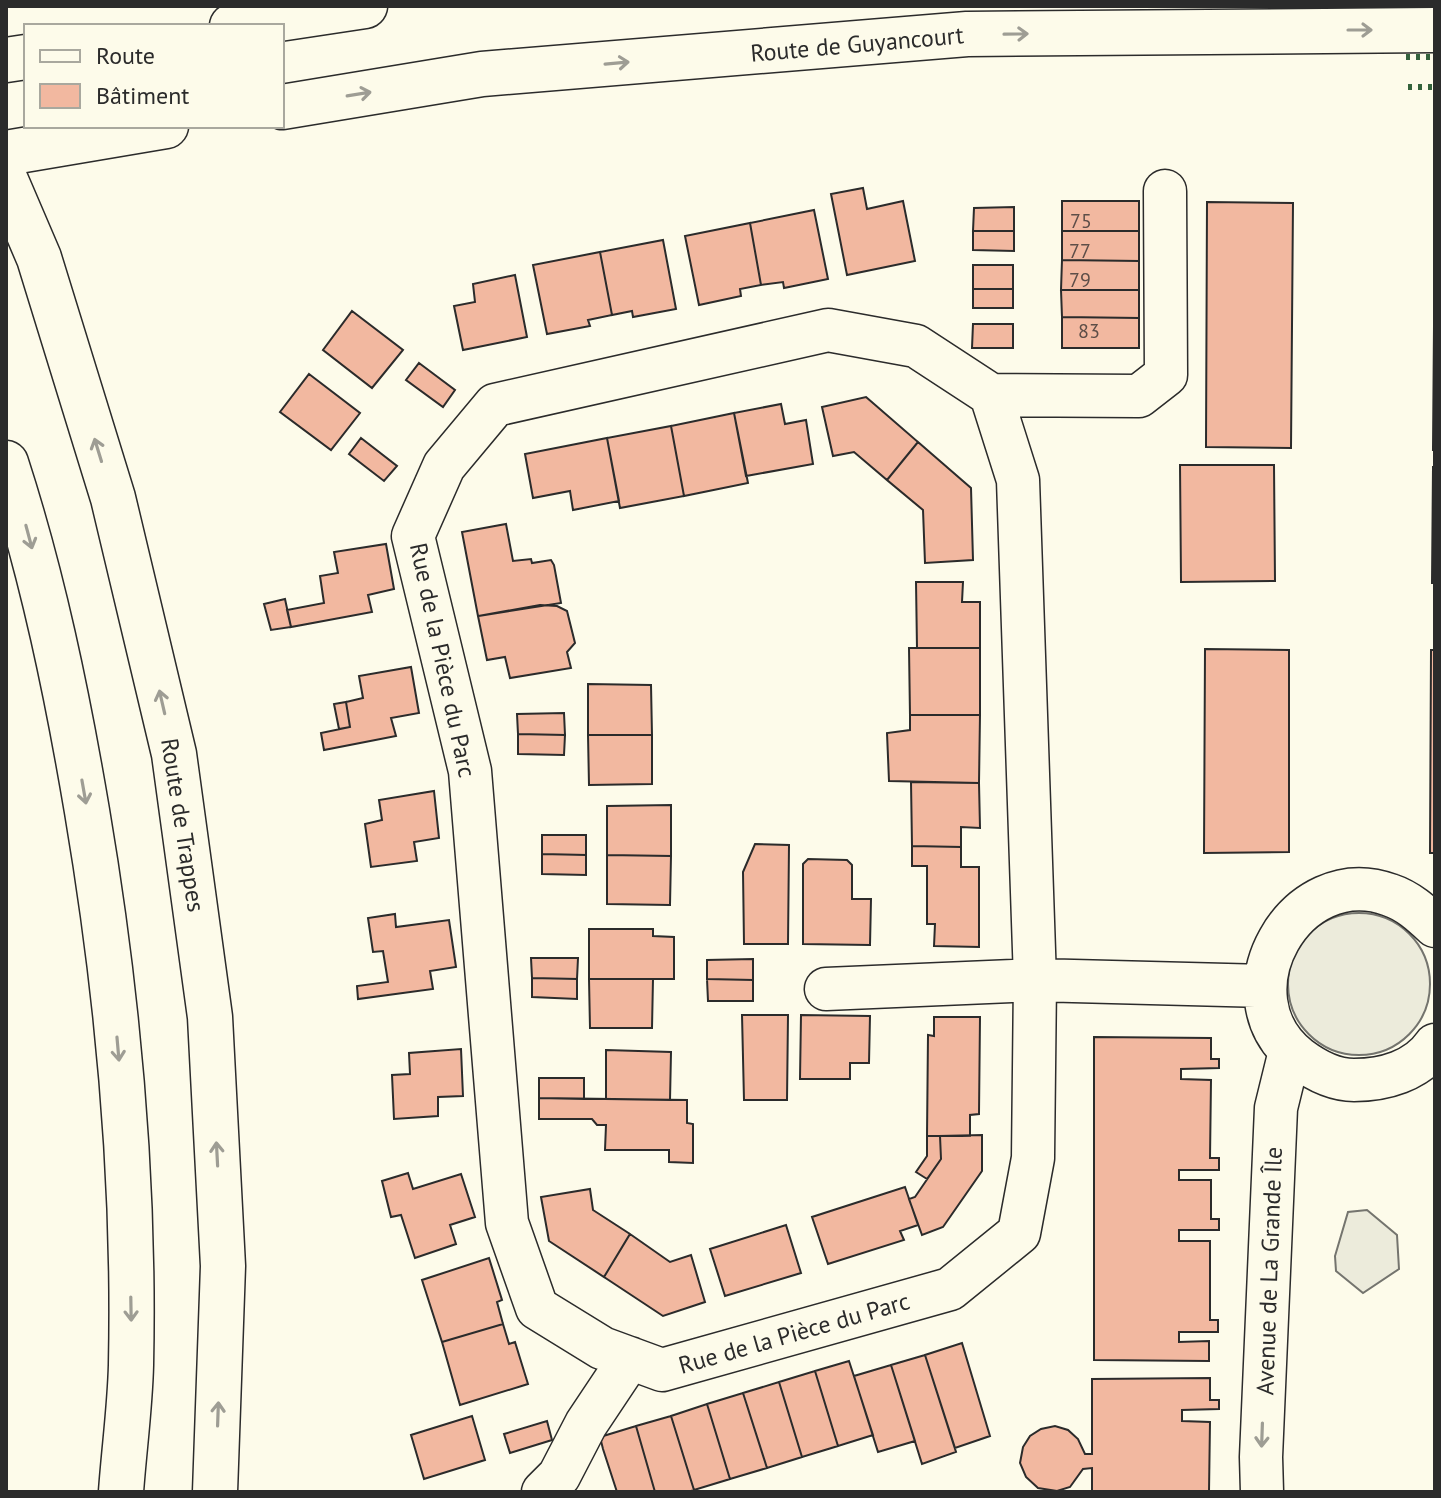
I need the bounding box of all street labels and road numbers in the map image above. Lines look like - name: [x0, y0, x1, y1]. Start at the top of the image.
- street label: Route de Guyancourt: [749, 19, 965, 69]
- street label: Rue de la Pièce du Parc: [403, 540, 483, 780]
- street label: Route de Trappes: [154, 736, 212, 914]
- street label: Avenue de La Grande Île: [1249, 1146, 1289, 1396]
- street label: Rue de la Pièce du Parc: [675, 1285, 913, 1381]

